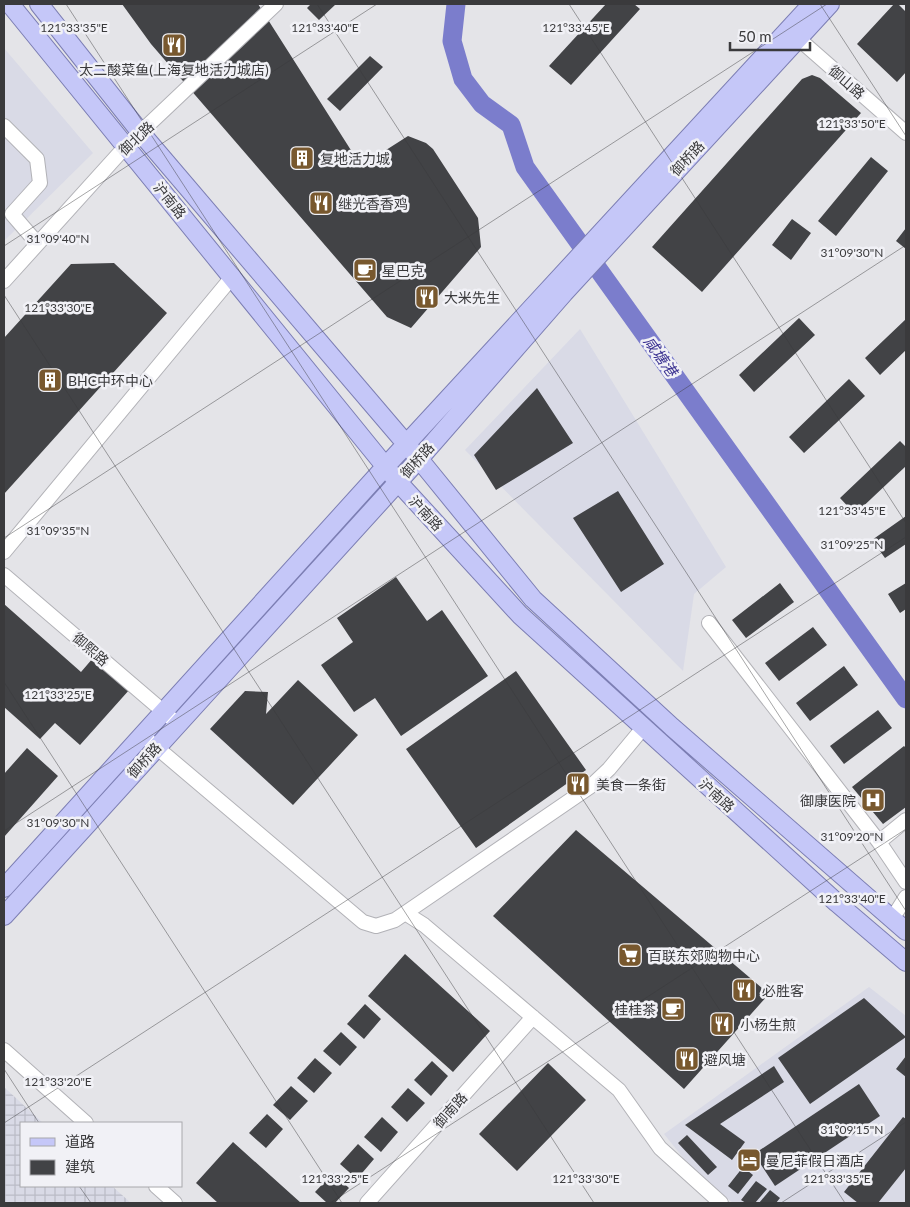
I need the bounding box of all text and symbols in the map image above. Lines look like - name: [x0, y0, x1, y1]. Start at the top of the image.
- text: 121°33'35"E: [40, 20, 108, 35]
- text: 121°33'40"E: [291, 20, 359, 35]
- text: 121°33'45"E: [542, 20, 610, 35]
- scale bar: [730, 20, 810, 52]
- text: 50 m: [738, 27, 772, 45]
- restaurant icon: 太二酸菜鱼(上海复地活力城店): [161, 32, 187, 58]
- place label: 太二酸菜鱼(上海复地活力城店): [79, 61, 269, 78]
- street label: 御山路: [826, 62, 868, 102]
- text: 121°33'50"E: [818, 116, 886, 131]
- street label: 御北路: [115, 117, 157, 159]
- street label: 御桥路: [666, 137, 708, 179]
- building icon: 复地活力城: [289, 145, 315, 171]
- place label: 复地活力城: [320, 150, 390, 167]
- street label: 沪南路: [150, 178, 190, 222]
- restaurant icon: 继光香香鸡: [308, 190, 334, 216]
- place label: 继光香香鸡: [338, 195, 408, 212]
- text: 31°09'40"N: [27, 231, 89, 246]
- text: 31°09'30"N: [821, 245, 883, 260]
- cafe icon: 星巴克: [352, 257, 378, 283]
- place label: 星巴克: [382, 262, 424, 279]
- restaurant icon: 大米先生: [414, 284, 440, 310]
- place label: 大米先生: [444, 289, 500, 306]
- text: 121°33'30"E: [24, 300, 92, 315]
- water label: 咸塘港: [640, 333, 683, 381]
- building icon: BHC中环中心: [37, 367, 63, 393]
- place label: BHC中环中心: [68, 372, 153, 389]
- street label: 御桥路: [397, 439, 437, 481]
- street label: 沪南路: [405, 492, 447, 534]
- text: 121°33'45"E: [818, 503, 886, 518]
- text: 31°09'35"N: [27, 523, 89, 538]
- text: 31°09'25"N: [821, 537, 883, 552]
- street label: 御熙路: [70, 629, 112, 669]
- text: 121°33'25"E: [24, 687, 92, 702]
- street label: 御桥路: [124, 739, 164, 781]
- restaurant icon: 美食一条街: [565, 771, 591, 797]
- street label: 沪南路: [696, 775, 738, 815]
- place label: 美食一条街: [596, 776, 666, 793]
- hospital icon: 御康医院: [860, 787, 886, 813]
- place label: 御康医院: [800, 792, 856, 809]
- text: 31°09'30"N: [27, 815, 89, 830]
- text: 31°09'20"N: [821, 829, 883, 844]
- text: 121°33'40"E: [818, 891, 886, 906]
- supermarket icon: 百联东郊购物中心: [617, 942, 643, 968]
- place label: 百联东郊购物中心: [648, 947, 760, 964]
- restaurant icon: 必胜客: [731, 977, 757, 1003]
- place label: 必胜客: [762, 982, 804, 999]
- cafe icon: 桂桂茶: [660, 996, 686, 1022]
- place label: 桂桂茶: [614, 1001, 656, 1018]
- restaurant icon: 小杨生煎: [709, 1011, 735, 1037]
- place label: 小杨生煎: [740, 1016, 796, 1033]
- restaurant icon: 避风塘: [674, 1046, 700, 1072]
- place label: 避风塘: [704, 1051, 746, 1068]
- text: 121°33'20"E: [24, 1074, 92, 1089]
- street label: 御南路: [430, 1089, 470, 1131]
- legend: [20, 1122, 182, 1187]
- text: 31°09'15"N: [821, 1122, 883, 1137]
- text: 道路: [65, 1132, 95, 1150]
- hotel icon: 曼尼菲假日酒店: [736, 1147, 762, 1173]
- place label: 曼尼菲假日酒店: [766, 1152, 864, 1169]
- text: 建筑: [65, 1157, 95, 1175]
- text: 121°33'25"E: [301, 1171, 369, 1186]
- text: 121°33'30"E: [552, 1171, 620, 1186]
- text: 121°33'35"E: [803, 1171, 871, 1186]

